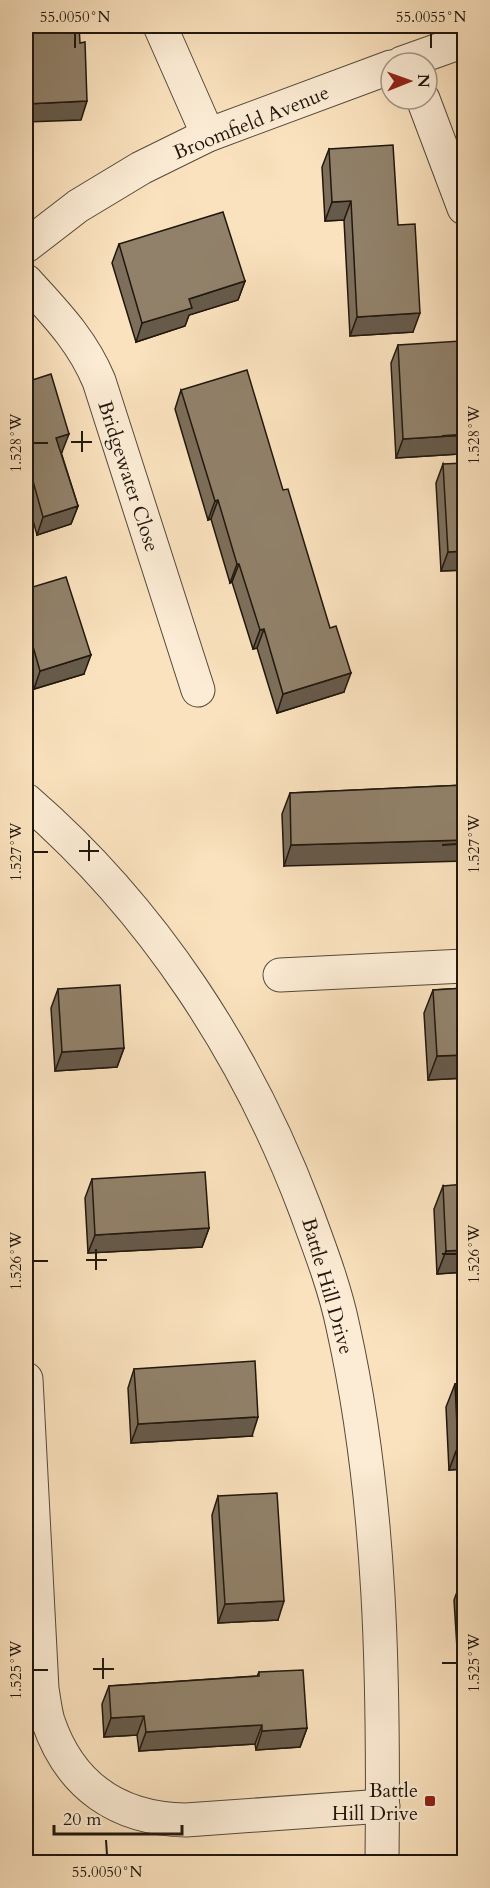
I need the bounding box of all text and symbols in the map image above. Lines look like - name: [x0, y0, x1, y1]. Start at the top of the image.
- text: 55.0050°N: [40, 7, 110, 27]
- text: 55.0055°N: [396, 7, 466, 27]
- north arrow: [379, 51, 439, 111]
- text: N: [412, 74, 434, 88]
- street label: Broomfield Avenue: [169, 79, 333, 166]
- street label: Bridgewater Close: [91, 397, 166, 555]
- text: 1.528°W: [464, 405, 484, 464]
- text: 1.528°W: [6, 413, 26, 472]
- text: 1.527°W: [464, 814, 484, 873]
- text: 1.527°W: [6, 822, 26, 881]
- street label: Battle Hill Drive: [295, 1215, 360, 1357]
- text: 1.526°W: [464, 1224, 484, 1283]
- text: 1.526°W: [6, 1231, 26, 1290]
- text: 1.525°W: [464, 1633, 484, 1692]
- text: 1.525°W: [6, 1640, 26, 1699]
- place label: Battle Hill Drive: [332, 1777, 418, 1827]
- marker: Battle Hill Drive: [423, 1794, 437, 1808]
- scale bar: [54, 1798, 182, 1836]
- text: 20 m: [63, 1807, 102, 1832]
- text: 55.0050°N: [72, 1862, 142, 1882]

